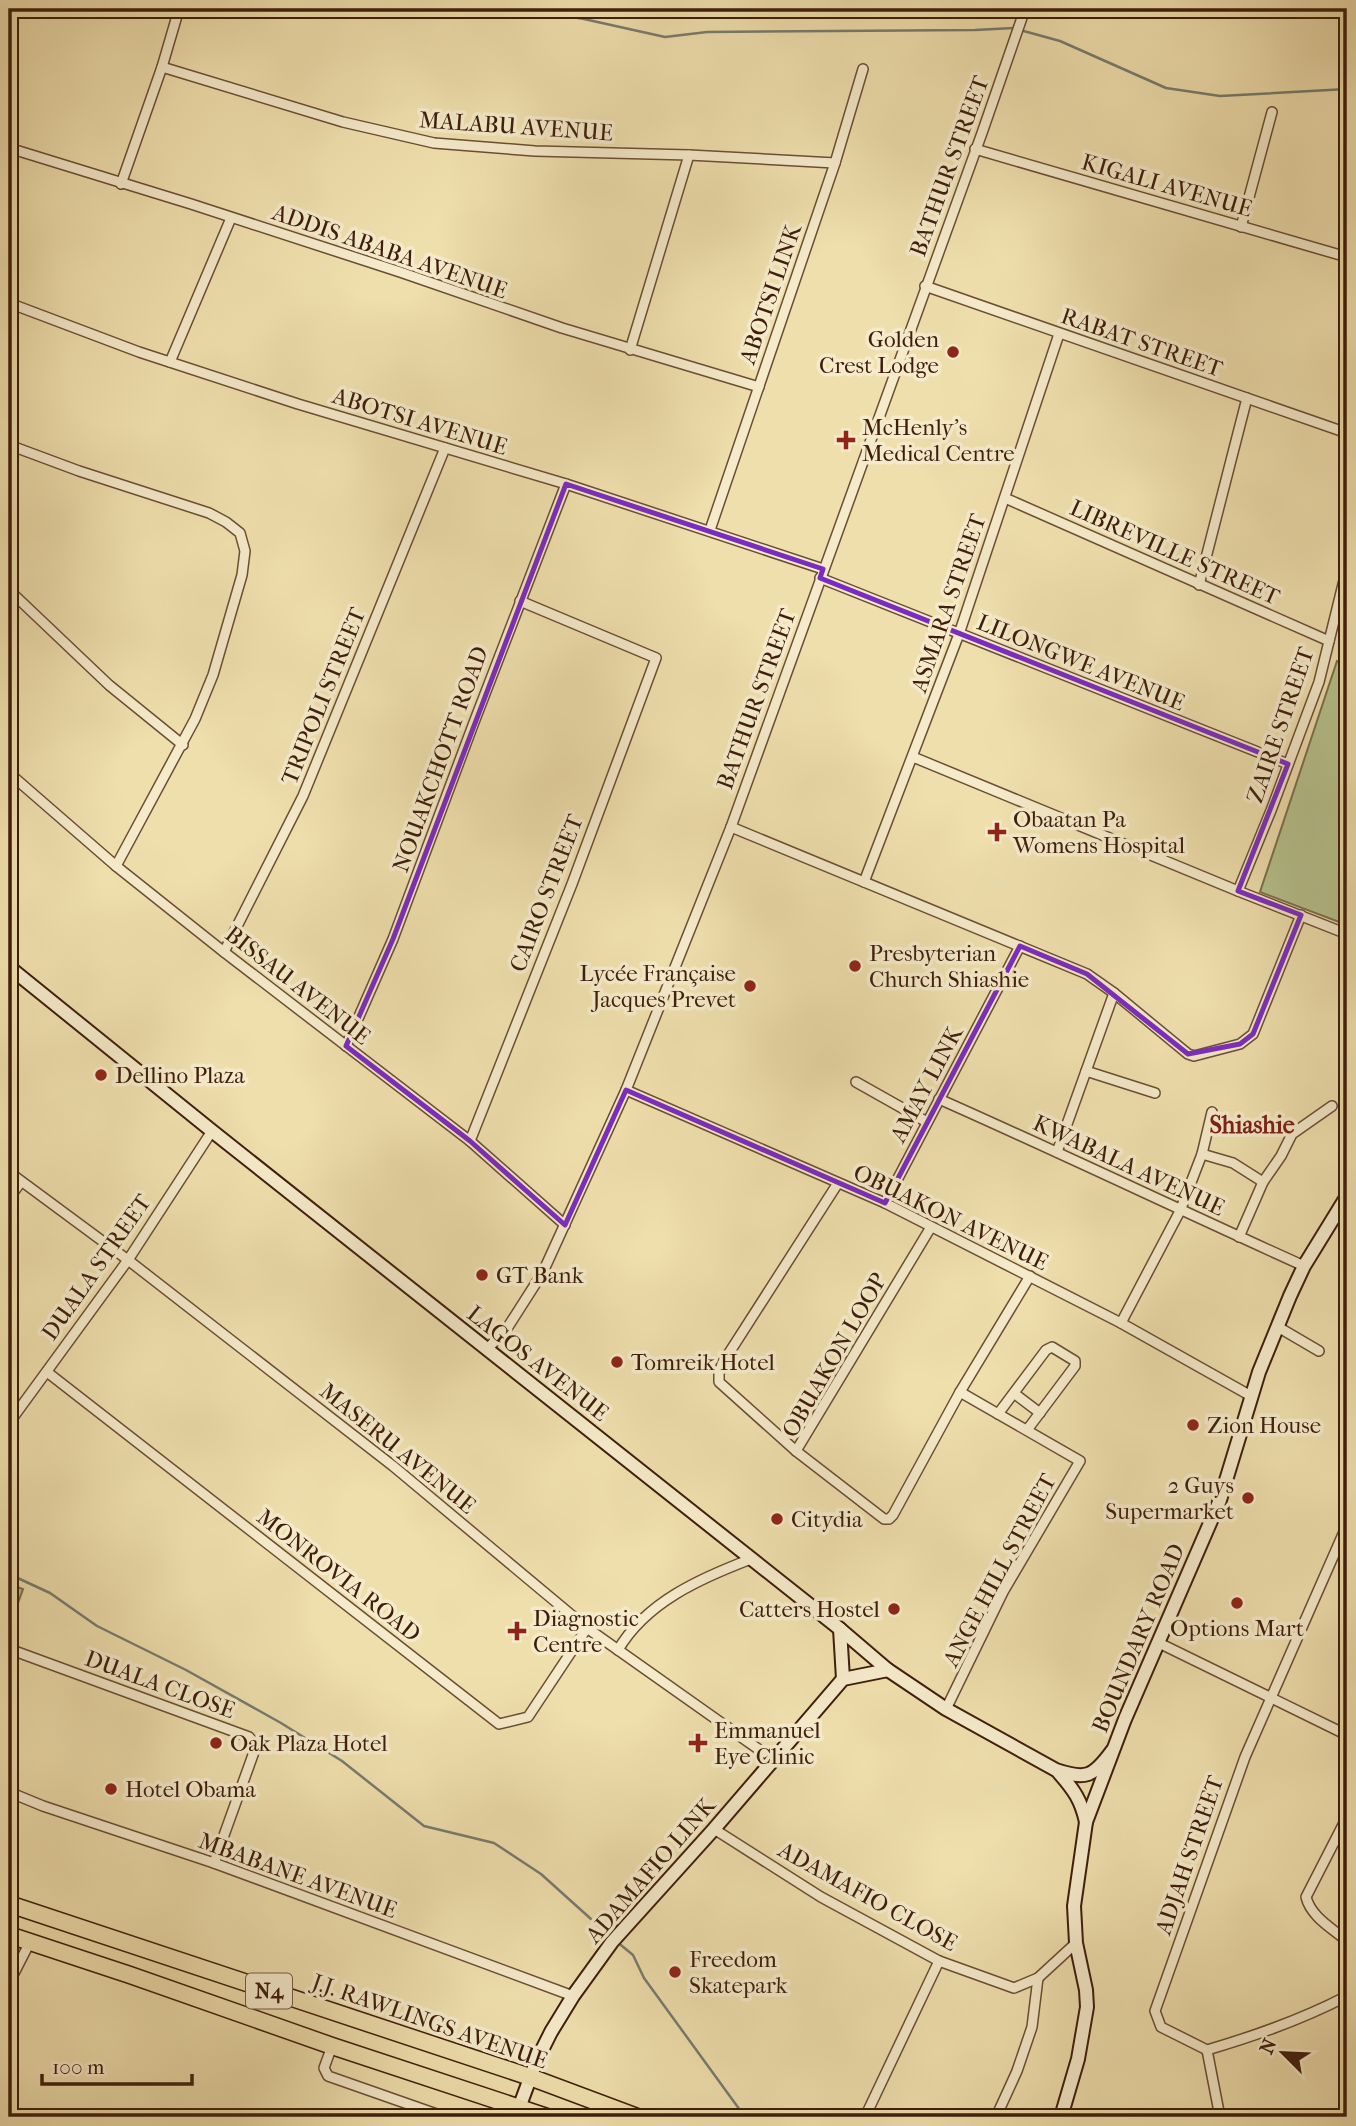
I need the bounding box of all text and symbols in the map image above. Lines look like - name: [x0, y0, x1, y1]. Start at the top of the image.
- street label: BATHUR STREET: [904, 72, 995, 260]
- street label: MALABU AVENUE: [418, 106, 614, 147]
- street label: KIGALI AVENUE: [1078, 148, 1255, 223]
- street label: ADDIS ABABA AVENUE: [268, 198, 511, 304]
- street label: ABOTSI LINK: [734, 219, 807, 369]
- street label: RABAT STREET: [1058, 302, 1227, 383]
- place label: Golden Crest Lodge: [819, 326, 940, 379]
- marker: Golden Crest Lodge: [945, 344, 961, 360]
- street label: ABOTSI AVENUE: [328, 382, 510, 461]
- place label: McHenly's Medical Centre: [862, 414, 1015, 467]
- marker: McHenly's Medical Centre: [836, 430, 856, 450]
- street label: LIBREVILLE STREET: [1066, 494, 1284, 611]
- street label: ASMARA STREET: [905, 510, 992, 697]
- street label: TRIPOLI STREET: [276, 603, 371, 789]
- street label: BATHUR STREET: [711, 605, 802, 793]
- street label: LILONGWE AVENUE: [973, 608, 1189, 716]
- street label: NOUAKCHOTT ROAD: [387, 643, 494, 876]
- street label: ZAIRE STREET: [1241, 643, 1320, 806]
- place label: Obaatan Pa Womens Hospital: [1012, 806, 1186, 859]
- street label: CAIRO STREET: [504, 810, 589, 976]
- marker: Obaatan Pa Womens Hospital: [987, 822, 1007, 842]
- street label: BISSAU AVENUE: [220, 920, 376, 1050]
- place label: Presbyterian Church Shiashie: [869, 940, 1029, 993]
- marker: Presbyterian Church Shiashie: [847, 958, 863, 974]
- place label: Lycée Française Jacques Prevet: [580, 960, 736, 1013]
- marker: Lycée Française Jacques Prevet: [742, 978, 758, 994]
- street label: AMAY LINK: [884, 1020, 969, 1148]
- place label: Dellino Plaza: [115, 1062, 245, 1089]
- marker: Dellino Plaza: [93, 1067, 109, 1083]
- street label: KWABALA AVENUE: [1029, 1109, 1229, 1222]
- district label: Shiashie: [1209, 1111, 1295, 1139]
- street label: OBUAKON AVENUE: [849, 1159, 1053, 1276]
- street label: DUALA STREET: [36, 1189, 157, 1345]
- place label: GT Bank: [496, 1262, 585, 1289]
- marker: GT Bank: [474, 1267, 490, 1283]
- street label: OBUAKON LOOP: [776, 1268, 893, 1442]
- street label: LAGOS AVENUE: [462, 1300, 614, 1427]
- place label: Tomreik Hotel: [631, 1349, 776, 1376]
- marker: Tomreik Hotel: [609, 1354, 625, 1370]
- street label: MASERU AVENUE: [314, 1377, 481, 1519]
- place label: Zion House: [1207, 1412, 1321, 1439]
- marker: Zion House: [1185, 1417, 1201, 1433]
- street label: ANGE HILL STREET: [937, 1469, 1062, 1672]
- place label: 2 Guys Supermarket: [1105, 1472, 1234, 1525]
- marker: 2 Guys Supermarket: [1240, 1490, 1256, 1506]
- street label: MONROVIA ROAD: [252, 1503, 426, 1648]
- place label: Citydia: [791, 1506, 863, 1533]
- marker: Citydia: [769, 1511, 785, 1527]
- street label: BOUNDARY ROAD: [1086, 1540, 1190, 1737]
- marker: Options Mart: [1229, 1595, 1245, 1611]
- place label: Catters Hostel: [739, 1596, 881, 1623]
- marker: Catters Hostel: [886, 1601, 902, 1617]
- place label: Diagnostic Centre: [533, 1605, 639, 1658]
- place label: Options Mart: [1170, 1615, 1304, 1642]
- marker: Diagnostic Centre: [507, 1621, 527, 1641]
- street label: DUALA CLOSE: [81, 1645, 239, 1724]
- place label: Emmanuel Eye Clinic: [714, 1717, 821, 1770]
- place label: Oak Plaza Hotel: [230, 1730, 388, 1757]
- marker: Emmanuel Eye Clinic: [688, 1733, 708, 1753]
- marker: Oak Plaza Hotel: [208, 1735, 224, 1751]
- street label: ADJAH STREET: [1149, 1772, 1229, 1939]
- place label: Hotel Obama: [125, 1776, 256, 1803]
- marker: Hotel Obama: [103, 1781, 119, 1797]
- street label: ADAMAFIO LINK: [579, 1791, 722, 1949]
- street label: MBABANE AVENUE: [195, 1827, 401, 1924]
- street label: ADAMAFIO CLOSE: [773, 1836, 962, 1957]
- place label: Freedom Skatepark: [689, 1946, 789, 1999]
- marker: Freedom Skatepark: [667, 1964, 683, 1980]
- street label: J.J. RAWLINGS AVENUE: [307, 1968, 551, 2074]
- road number: N4: [246, 1974, 292, 2008]
- north arrow: [1248, 2018, 1318, 2088]
- text: N: [1255, 2035, 1282, 2058]
- scale bar: [42, 2042, 192, 2086]
- text: 100 m: [52, 2055, 105, 2079]

